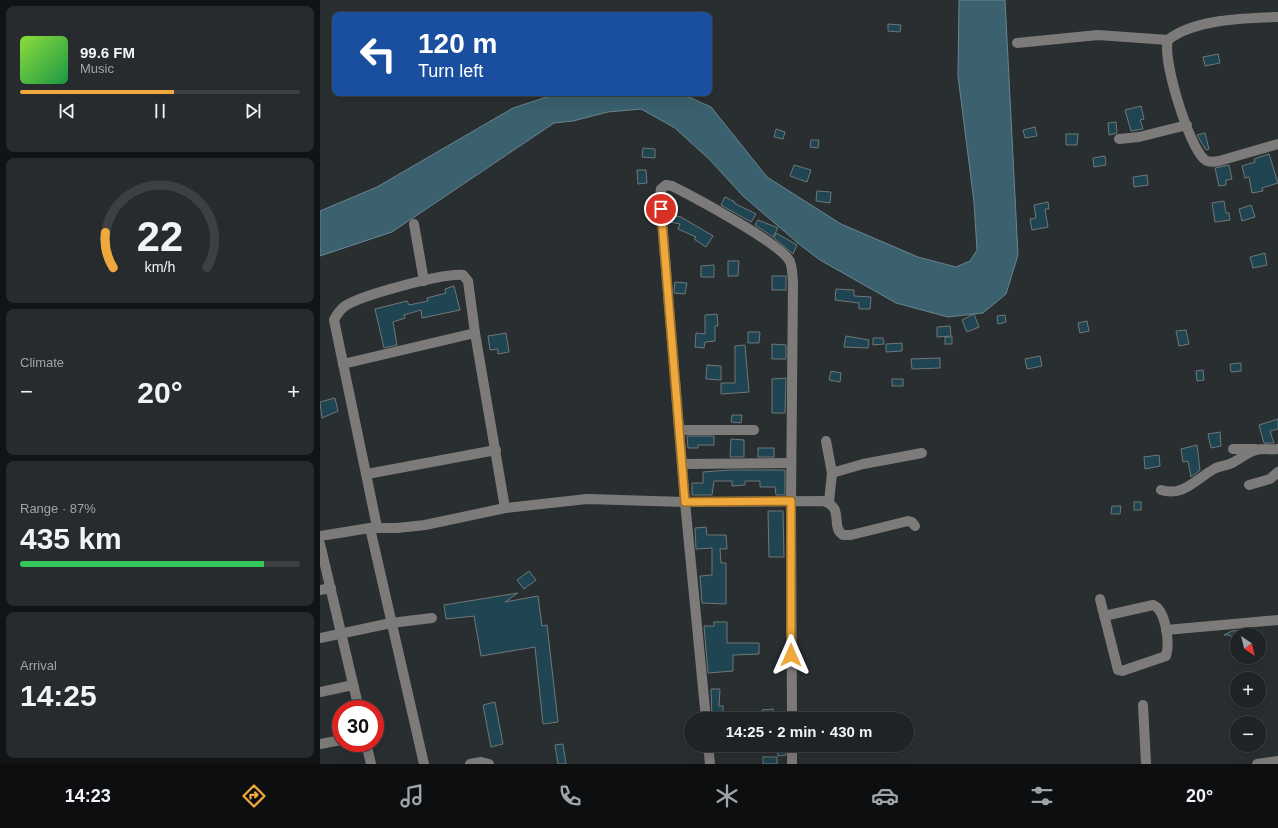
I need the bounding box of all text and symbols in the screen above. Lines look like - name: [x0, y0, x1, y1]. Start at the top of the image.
- icon: left: [352, 28, 404, 80]
- text: 120 m: [418, 28, 497, 59]
- text: 99.6 FM: [80, 44, 135, 61]
- text: Music: [80, 61, 114, 76]
- text: Turn left: [418, 61, 483, 81]
- icon: previous: [56, 100, 78, 122]
- icon: pause: [149, 100, 171, 122]
- icon: next: [242, 100, 264, 122]
- pin: [644, 192, 678, 226]
- icon: arrive: [650, 198, 672, 220]
- text: 22: [137, 213, 183, 260]
- text: km/h: [145, 259, 176, 275]
- text: Climate: [20, 355, 64, 370]
- text: 20°: [137, 376, 183, 409]
- text: −: [20, 379, 33, 404]
- text: +: [287, 379, 300, 404]
- text: Range · 87%: [20, 501, 96, 516]
- text: 435 km: [20, 522, 122, 555]
- north arrow: [1230, 628, 1266, 664]
- map controls: [1230, 628, 1266, 752]
- position arrow: [770, 634, 812, 676]
- text: Arrival: [20, 658, 57, 673]
- button: +: [1230, 672, 1266, 708]
- text: 14:25: [20, 679, 97, 712]
- speed limit sign: 30: [332, 700, 384, 752]
- button: −: [1230, 716, 1266, 752]
- text: 14:25 · 2 min · 430 m: [726, 723, 872, 740]
- icon: directions: [240, 782, 268, 810]
- icon: music: [398, 782, 426, 810]
- icon: phone: [556, 782, 584, 810]
- icon: climate: [713, 782, 741, 810]
- icon: car: [871, 782, 899, 810]
- icon: filters: [1028, 782, 1056, 810]
- text: 14:23: [65, 786, 111, 806]
- text: 20°: [1186, 786, 1213, 806]

